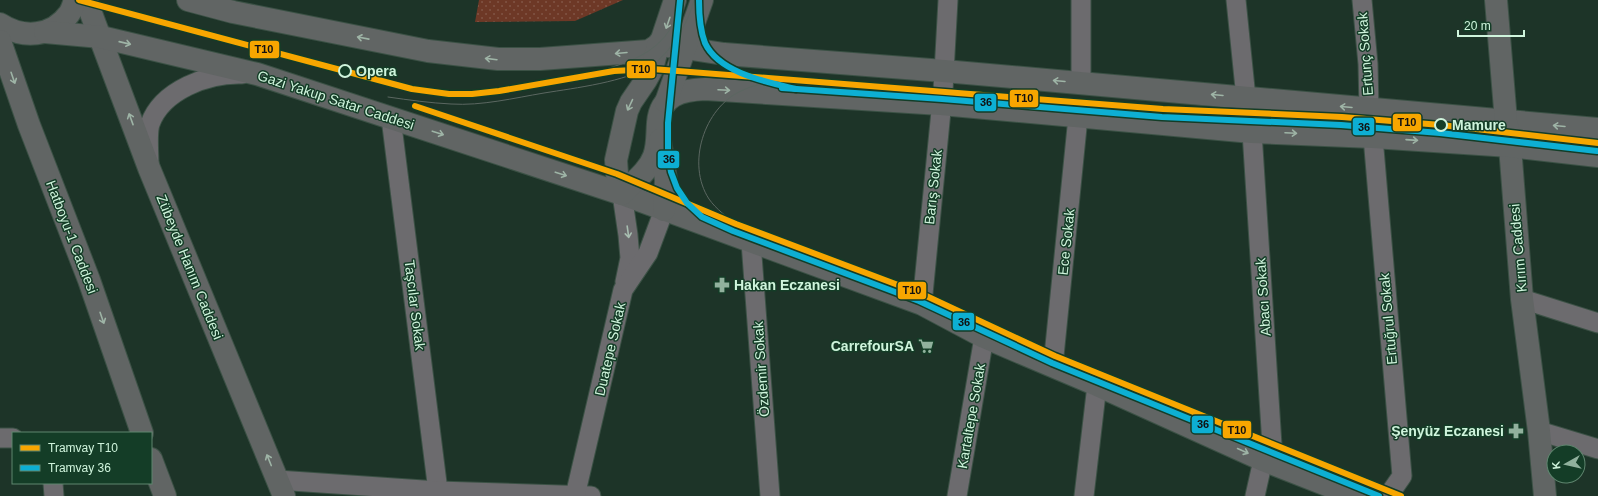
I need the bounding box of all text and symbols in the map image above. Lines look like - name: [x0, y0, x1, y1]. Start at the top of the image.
- street label: Ertunç Sokak: [1354, 11, 1376, 96]
- scale bar: [1458, 12, 1524, 38]
- one-way arrow: [663, 17, 671, 29]
- text: 20 m: [1464, 19, 1491, 33]
- one-way arrow: [357, 34, 370, 42]
- one-way arrow: [118, 39, 131, 47]
- line badge: T10: [249, 40, 280, 59]
- text: T10: [255, 43, 273, 55]
- one-way arrow: [615, 50, 628, 57]
- one-way arrow: [485, 55, 498, 62]
- line badge: T10: [626, 60, 656, 79]
- place label: Opera: [356, 63, 397, 79]
- text: T10: [632, 63, 650, 75]
- marker: Opera: [338, 64, 352, 78]
- street label: Gazi Yakup Satar Caddesi: [256, 67, 416, 133]
- one-way arrow: [10, 72, 17, 85]
- one-way arrow: [1053, 78, 1066, 85]
- one-way arrow: [717, 86, 730, 94]
- line badge: T10: [1009, 89, 1039, 108]
- text: T10: [1015, 92, 1033, 104]
- one-way arrow: [1210, 92, 1223, 99]
- line badge: 36: [974, 93, 997, 112]
- text: 36: [980, 96, 992, 108]
- one-way arrow: [626, 99, 633, 111]
- one-way arrow: [1340, 103, 1353, 110]
- one-way arrow: [126, 113, 134, 125]
- line badge: T10: [1392, 113, 1422, 132]
- text: T10: [1398, 116, 1416, 128]
- line badge: 36: [1352, 117, 1375, 136]
- place label: Mamure: [1452, 117, 1506, 133]
- marker: Mamure: [1434, 118, 1448, 132]
- text: 36: [1358, 121, 1370, 133]
- one-way arrow: [1553, 122, 1566, 129]
- one-way arrow: [431, 130, 444, 137]
- one-way arrow: [1284, 130, 1297, 137]
- one-way arrow: [1405, 136, 1418, 143]
- street label: Barış Sokak: [921, 148, 945, 225]
- line badge: 36: [657, 150, 680, 169]
- text: 36: [663, 153, 675, 165]
- one-way arrow: [555, 171, 568, 178]
- street label: Hatboyu-1 Caddesi: [43, 178, 101, 296]
- street label: Zübeyde Hanım Caddesi: [154, 192, 226, 342]
- street label: Kırım Caddesi: [1506, 203, 1530, 293]
- street label: Ece Sokak: [1055, 207, 1078, 276]
- one-way arrow: [624, 225, 632, 238]
- street label: Abacı Sokak: [1252, 256, 1274, 337]
- street label: Taşcılar Sokak: [402, 259, 429, 352]
- street label: Ertuğrul Sokak: [1376, 272, 1400, 365]
- pharmacy icon: Hakan Eczanesi: [713, 276, 731, 294]
- place label: Hakan Eczanesi: [734, 277, 840, 293]
- line badge: T10: [897, 281, 927, 300]
- text: T10: [903, 284, 921, 296]
- street label: Duatepe Sokak: [591, 300, 629, 397]
- one-way arrow: [99, 312, 106, 325]
- line badge: 36: [952, 312, 975, 331]
- text: 36: [958, 316, 970, 328]
- street label: Özdemir Sokak: [749, 320, 772, 417]
- supermarket icon: CarrefourSA: [917, 337, 935, 355]
- place label: CarrefourSA: [831, 338, 914, 354]
- street label: Kartaltepe Sokak: [954, 361, 988, 470]
- line badge: 36: [1191, 415, 1214, 434]
- text: 36: [1197, 418, 1209, 430]
- line badge: T10: [1222, 420, 1252, 439]
- pharmacy icon: Şenyüz Eczanesi: [1507, 422, 1525, 440]
- place label: Şenyüz Eczanesi: [1391, 423, 1504, 439]
- text: T10: [1228, 424, 1246, 436]
- legend: [12, 432, 152, 484]
- text: Tramvay T10: [48, 441, 118, 455]
- north arrow: [1546, 444, 1586, 484]
- one-way arrow: [1236, 448, 1248, 455]
- one-way arrow: [264, 454, 272, 466]
- text: Tramvay 36: [48, 461, 111, 475]
- text: K: [1550, 461, 1563, 470]

